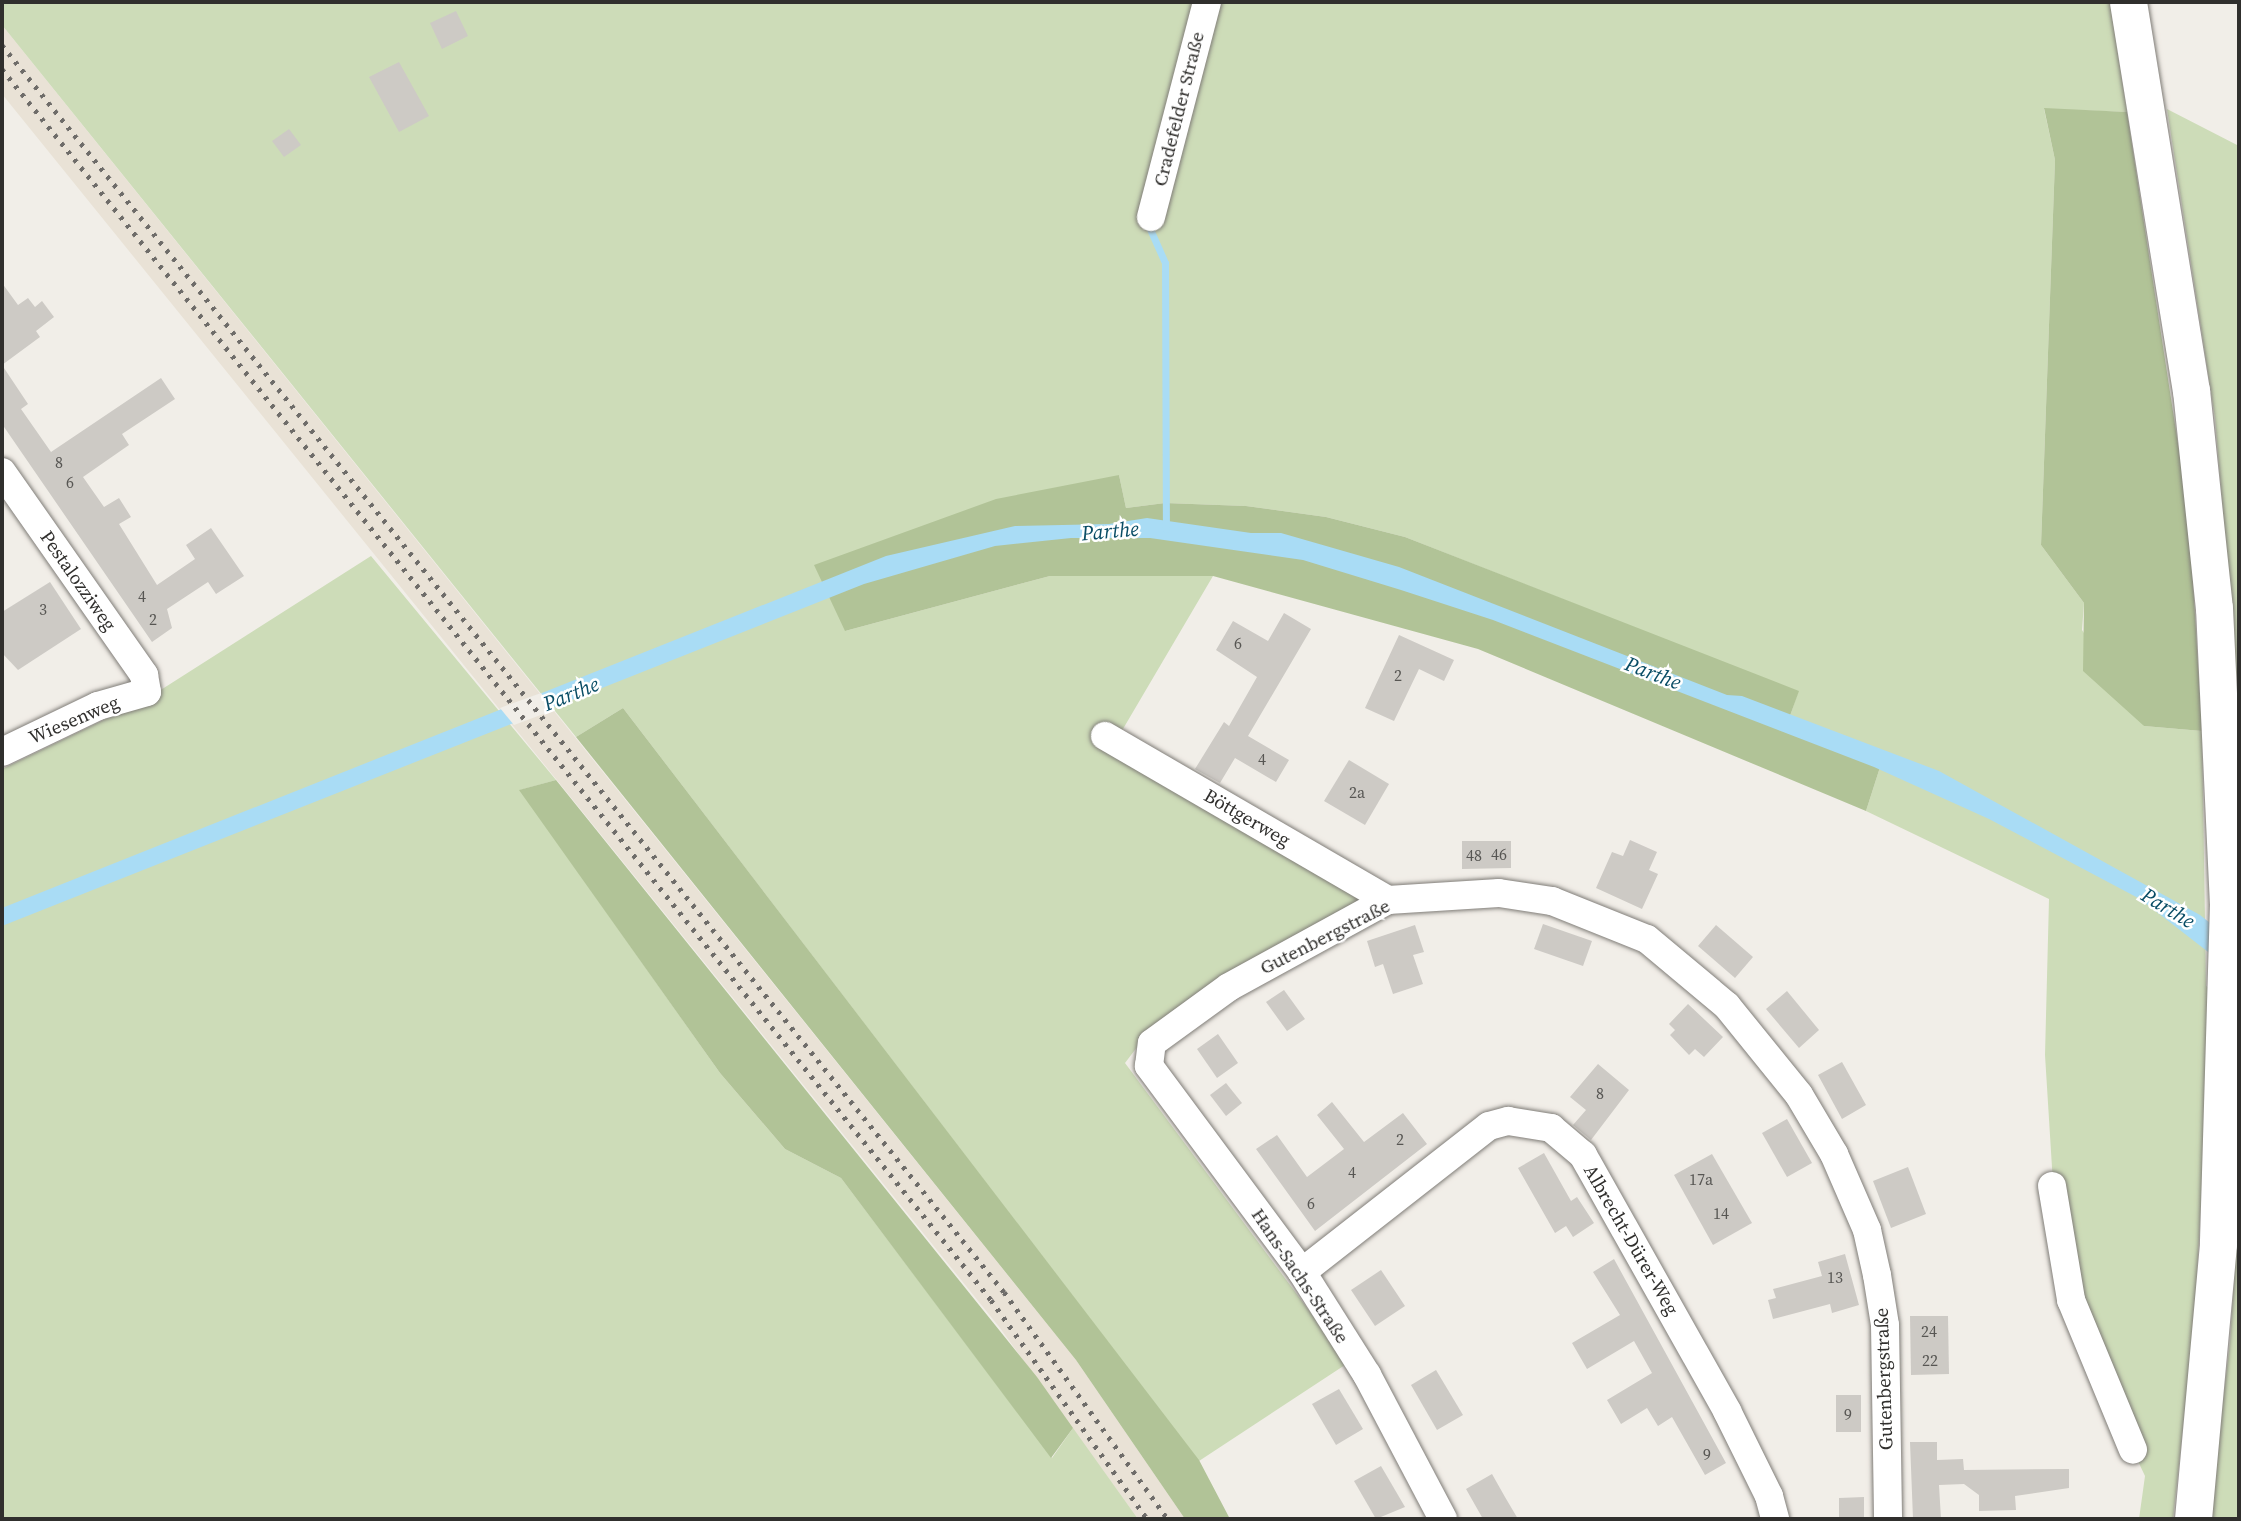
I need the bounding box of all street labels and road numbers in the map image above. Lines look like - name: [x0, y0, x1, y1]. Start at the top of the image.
- street label: Cradefelder Straße: [1149, 29, 1209, 189]
- street label: Pestalozziweg: [35, 527, 121, 635]
- street label: Wiesenweg: [25, 691, 123, 749]
- street label: Böttgerweg: [1200, 784, 1294, 852]
- street label: Gutenbergstraße: [1256, 894, 1394, 980]
- street label: Albrecht-Dürer-Weg: [1579, 1161, 1683, 1319]
- street label: Hans-Sachs-Straße: [1246, 1204, 1354, 1348]
- street label: Gutenbergstraße: [1870, 1307, 1898, 1451]

